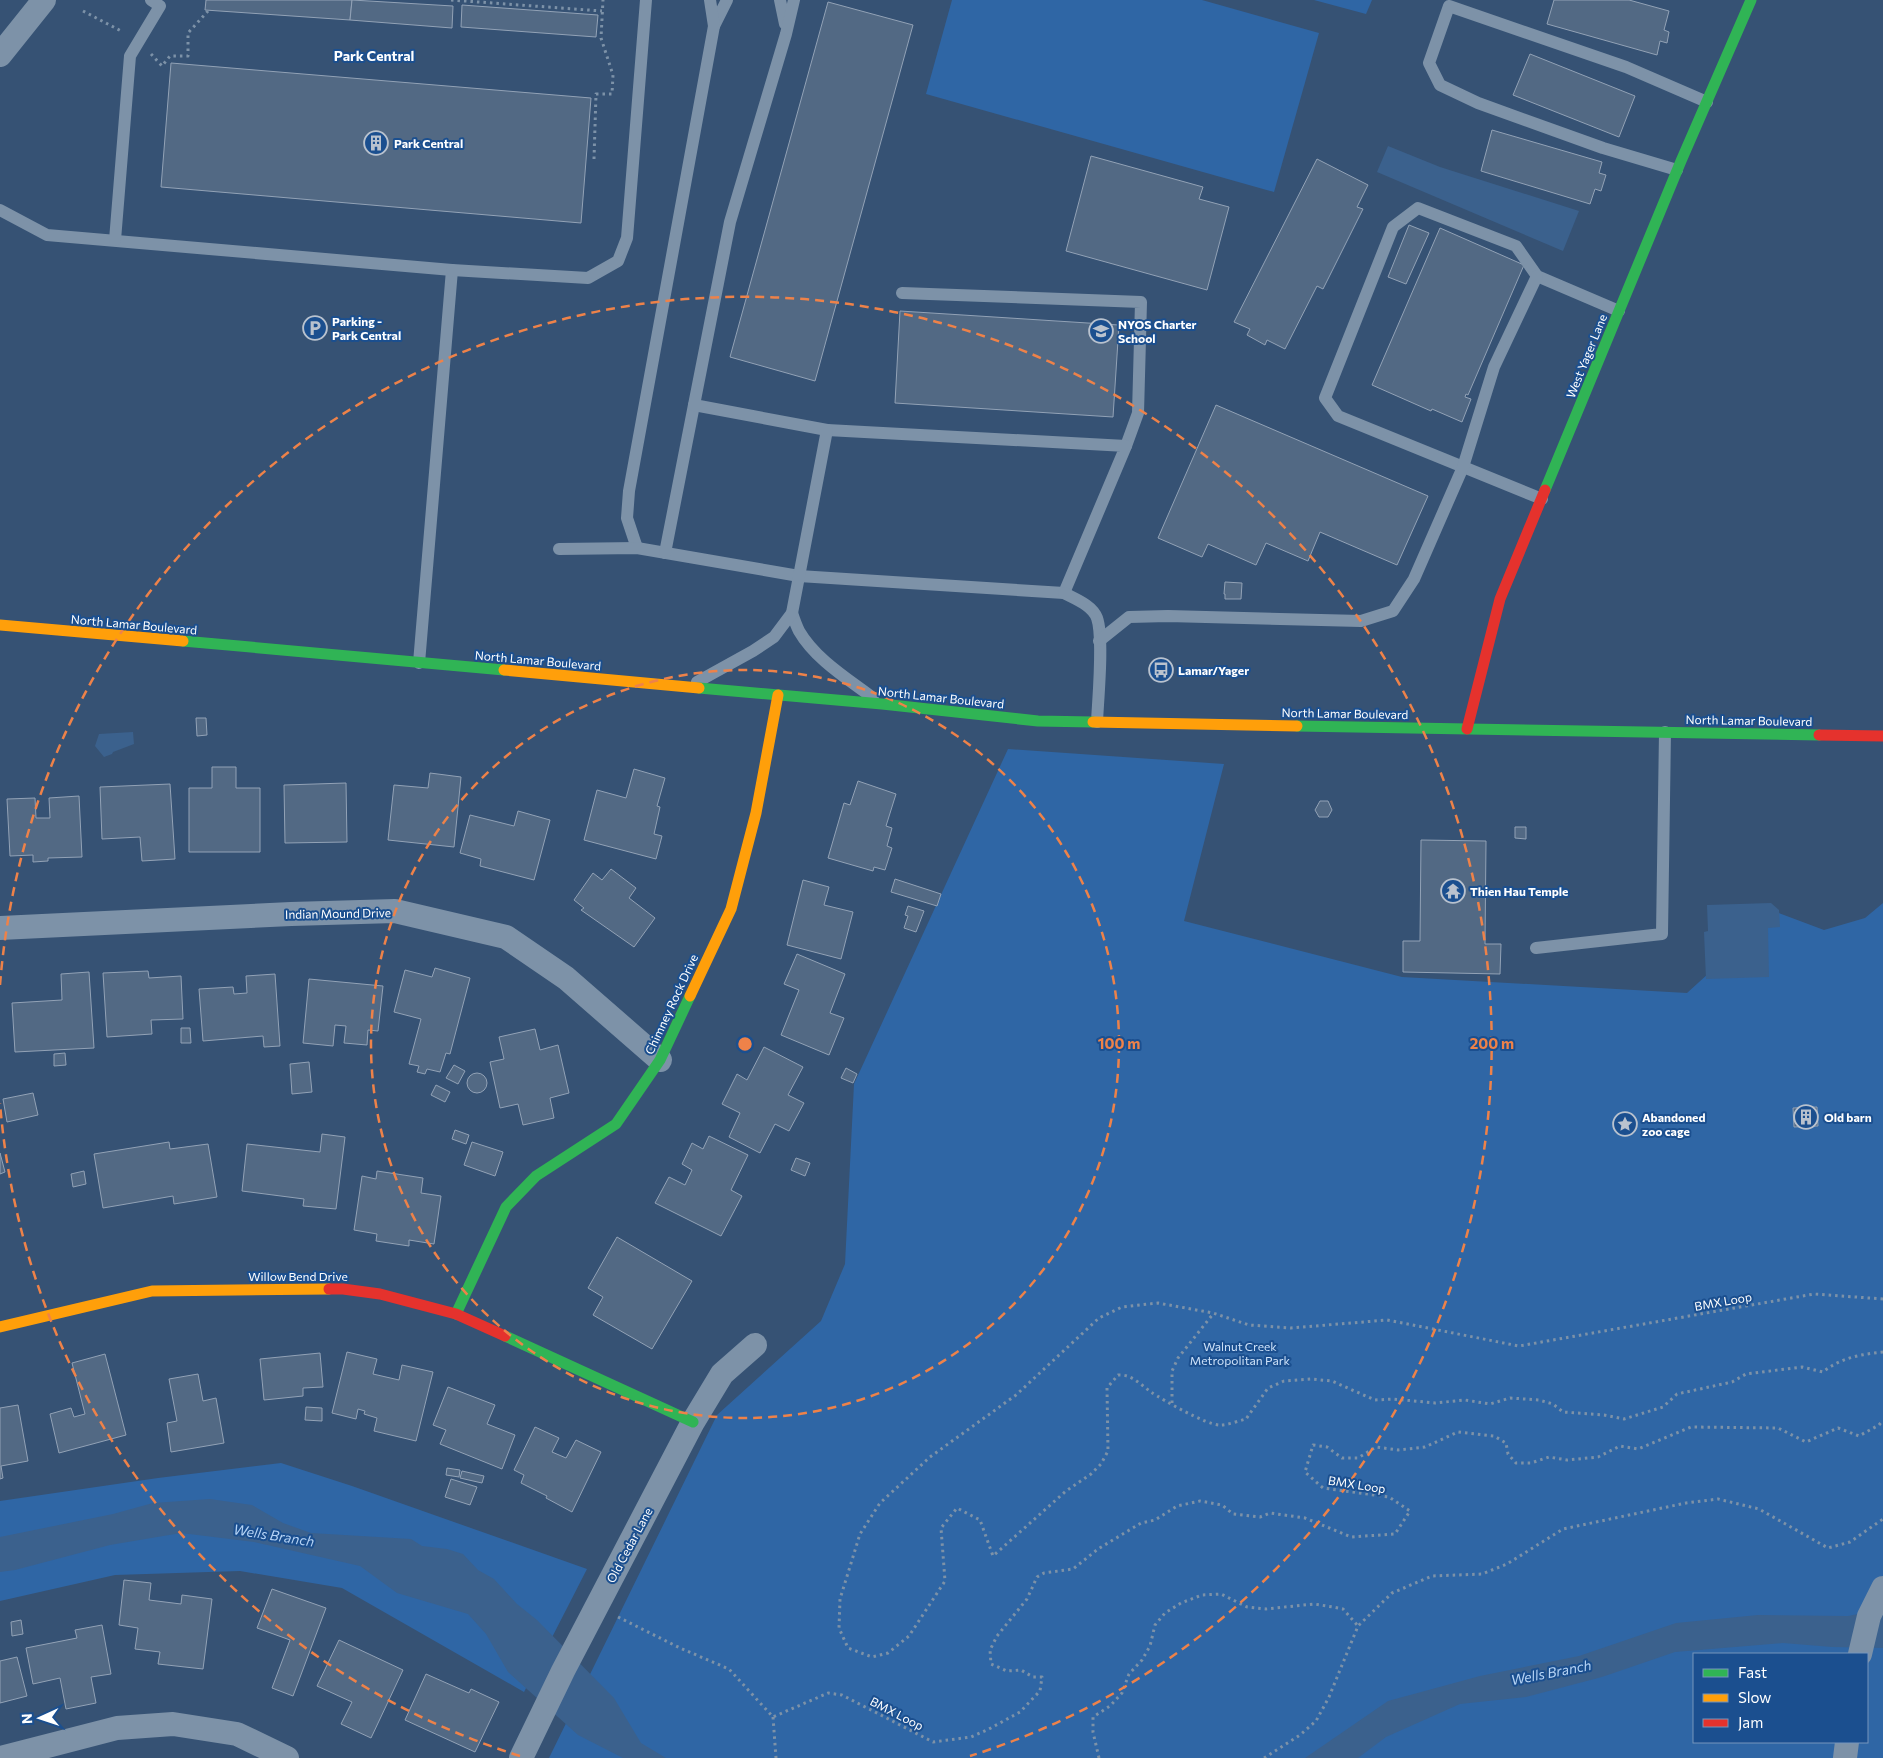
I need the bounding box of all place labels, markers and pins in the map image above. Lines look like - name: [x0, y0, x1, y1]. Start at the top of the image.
- building icon: Park Central: [363, 130, 389, 156]
- place label: Park Central: [394, 136, 463, 150]
- place label: Parking - Park Central: [332, 314, 401, 342]
- parking icon: Parking - Park Central: [302, 315, 328, 341]
- place label: NYOS Charter School: [1118, 317, 1197, 345]
- school or university icon: NYOS Charter School: [1088, 318, 1114, 344]
- bus stop icon: Lamar/Yager: [1148, 657, 1174, 683]
- place label: Lamar/Yager: [1178, 663, 1249, 677]
- temple icon: Thien Hau Temple: [1440, 878, 1466, 904]
- place label: Thien Hau Temple: [1470, 884, 1568, 898]
- centre of rings: [736, 1035, 754, 1053]
- building icon: Old barn: [1793, 1104, 1819, 1130]
- place label: Abandoned zoo cage: [1642, 1110, 1705, 1138]
- place label: Old barn: [1824, 1110, 1872, 1124]
- place icon: Abandoned zoo cage: [1612, 1111, 1638, 1137]

